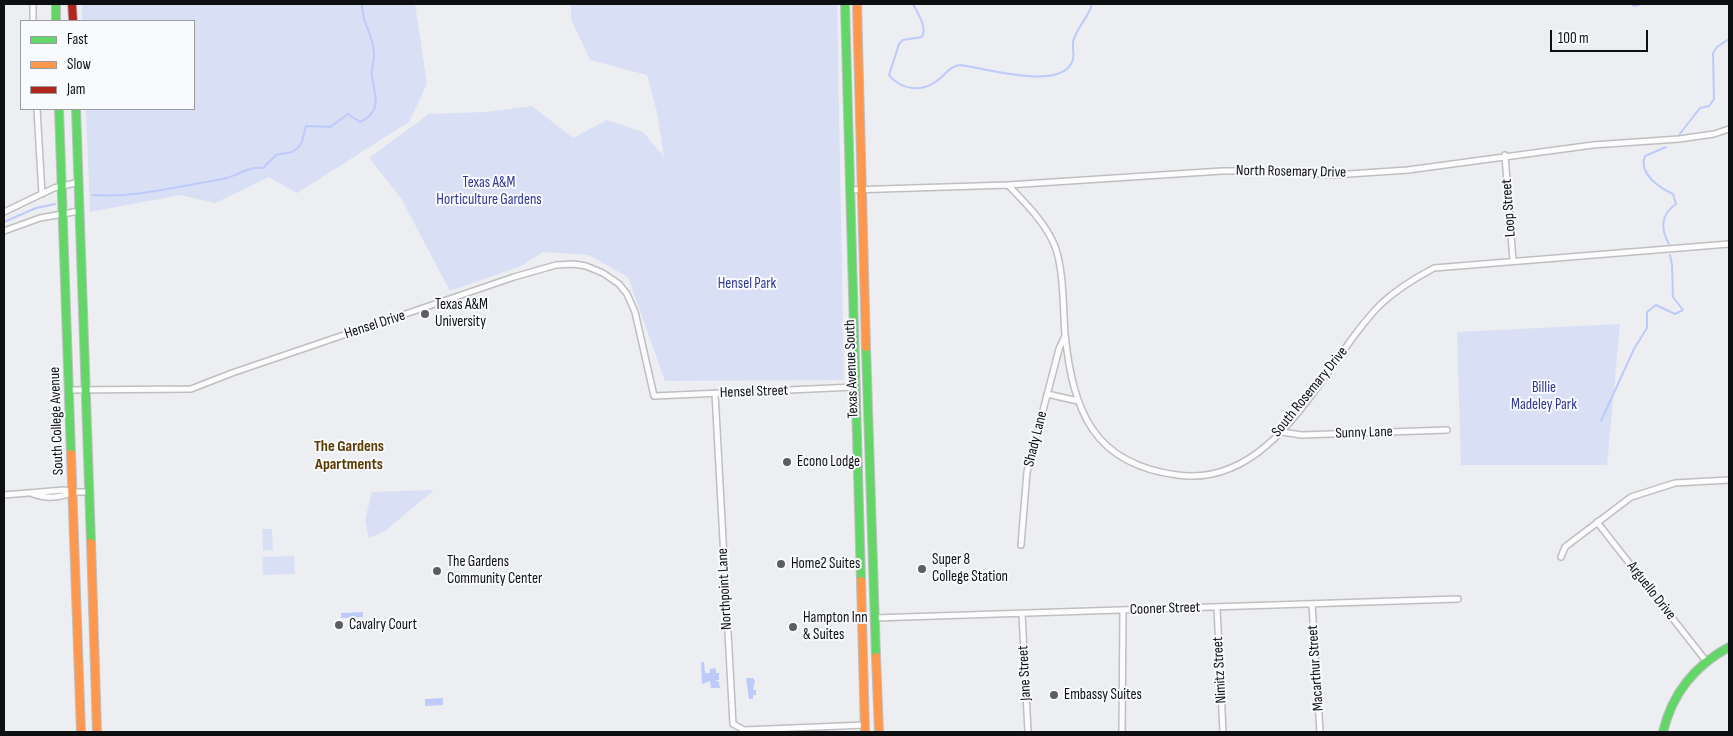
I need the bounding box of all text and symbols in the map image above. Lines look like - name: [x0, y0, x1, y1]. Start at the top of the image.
- legend: [20, 20, 195, 110]
- scale bar: [1553, 20, 1650, 52]
- text: 100 m: [1558, 29, 1589, 48]
- text: Fast: [67, 30, 88, 49]
- text: Slow: [67, 55, 91, 74]
- text: Jam: [67, 80, 85, 99]
- street label: North Rosemary Drive: [1236, 162, 1346, 182]
- park label: Texas A&M Horticulture Gardens: [436, 174, 542, 209]
- street label: Loop Street: [1498, 178, 1520, 238]
- park label: Hensel Park: [718, 275, 776, 293]
- place label: Texas A&M University: [435, 296, 488, 331]
- street label: Hensel Drive: [342, 307, 408, 343]
- marker: Texas A&M University: [419, 308, 431, 320]
- street label: Texas Avenue South: [841, 319, 863, 419]
- street label: South Rosemary Drive: [1268, 343, 1352, 441]
- street label: South College Avenue: [46, 367, 68, 475]
- park label: Billie Madeley Park: [1511, 379, 1577, 414]
- street label: Hensel Street: [720, 382, 788, 402]
- street label: Shady Lane: [1020, 409, 1052, 469]
- street label: Sunny Lane: [1335, 423, 1393, 443]
- district label: The Gardens Apartments: [314, 437, 384, 475]
- place label: Econo Lodge: [797, 453, 860, 471]
- marker: Econo Lodge: [781, 456, 793, 468]
- street label: Northpoint Lane: [714, 548, 736, 630]
- place label: Super 8 College Station: [932, 551, 1008, 586]
- place label: The Gardens Community Center: [447, 553, 542, 588]
- place label: Home2 Suites: [791, 555, 860, 573]
- marker: Home2 Suites: [775, 558, 787, 570]
- street label: Arguello Drive: [1623, 558, 1679, 624]
- marker: Super 8 College Station: [916, 563, 928, 575]
- marker: The Gardens Community Center: [431, 565, 443, 577]
- street label: Cooner Street: [1130, 599, 1200, 619]
- place label: Hampton Inn & Suites: [803, 609, 868, 644]
- place label: Cavalry Court: [349, 616, 417, 634]
- marker: Cavalry Court: [333, 619, 345, 631]
- marker: Hampton Inn & Suites: [787, 621, 799, 633]
- street label: Macarthur Street: [1304, 624, 1328, 712]
- street label: Nimitz Street: [1209, 636, 1231, 704]
- street label: Jane Street: [1015, 645, 1035, 701]
- place label: Embassy Suites: [1064, 686, 1142, 704]
- marker: Embassy Suites: [1048, 689, 1060, 701]

